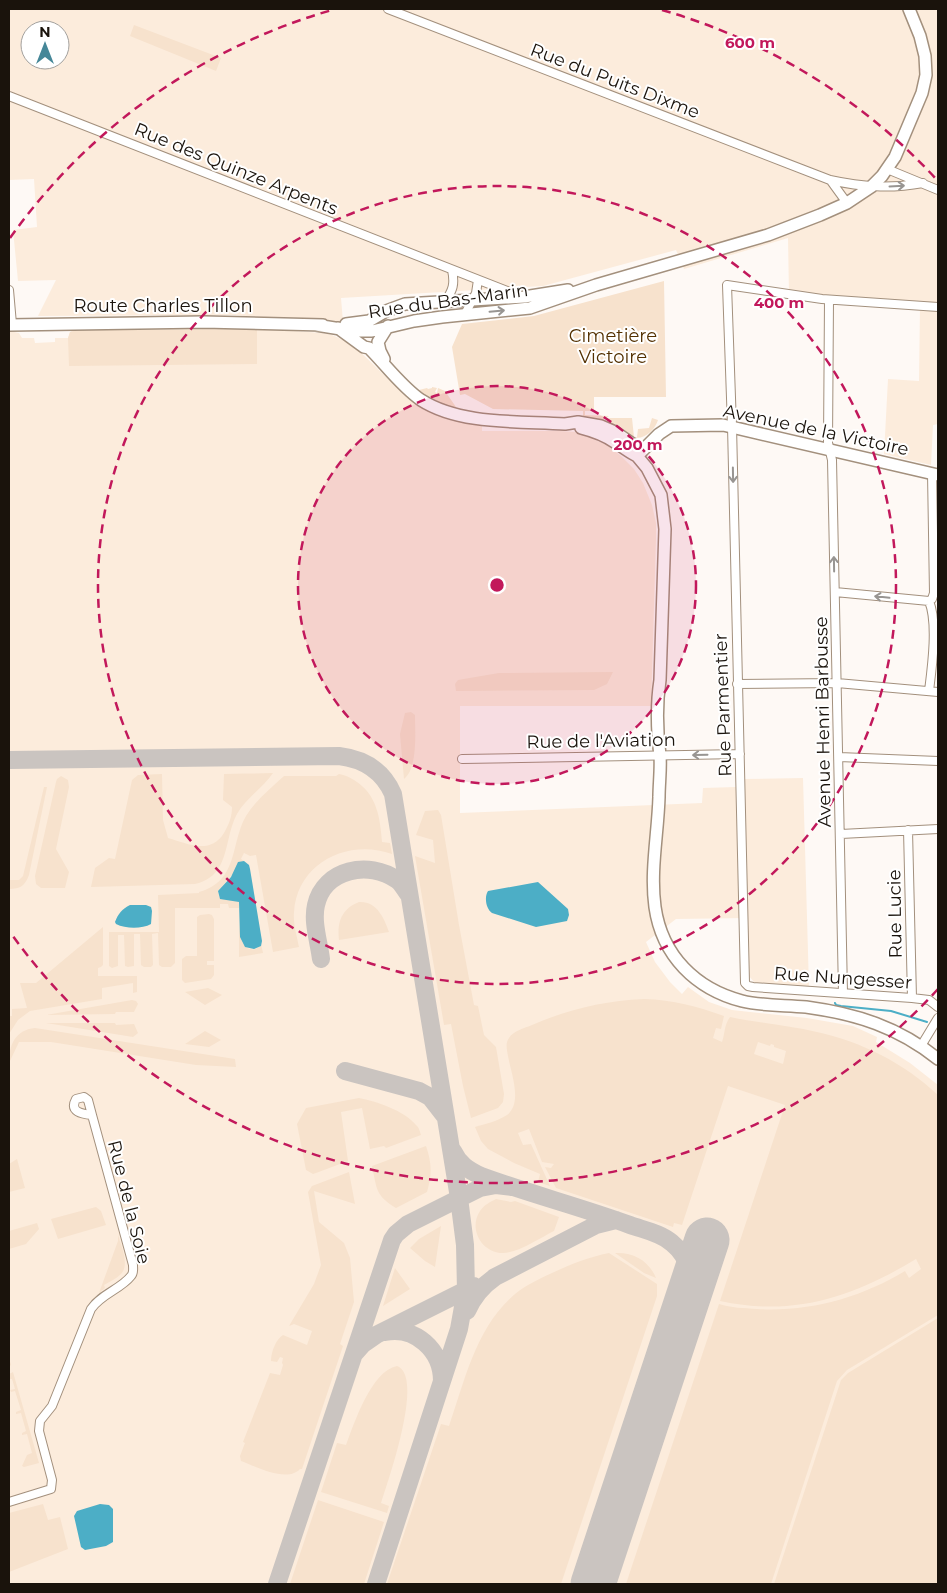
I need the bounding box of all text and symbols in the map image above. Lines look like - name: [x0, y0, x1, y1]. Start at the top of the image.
- north arrow: [20, 20, 70, 70]
- text: N: [39, 23, 51, 41]
- text: 600 m: [725, 33, 775, 52]
- street label: Rue du Puits Dixme: [527, 39, 703, 123]
- street label: Rue des Quinze Arpents: [131, 118, 341, 220]
- one-way arrow: [889, 182, 905, 191]
- street label: Rue du Bas-Marin: [367, 279, 529, 323]
- text: 400 m: [754, 293, 804, 312]
- street label: Route Charles Tillon: [73, 295, 253, 317]
- one-way arrow: [489, 307, 505, 316]
- park label: Cimetière Victoire: [569, 325, 657, 368]
- street label: Avenue de la Victoire: [721, 400, 911, 460]
- text: 200 m: [613, 435, 663, 454]
- one-way arrow: [728, 467, 737, 483]
- one-way arrow: [829, 556, 839, 572]
- centre of rings: [488, 576, 506, 594]
- one-way arrow: [874, 592, 890, 602]
- street label: Avenue Henri Barbusse: [810, 616, 836, 828]
- street label: Rue Parmentier: [710, 633, 736, 777]
- street label: Rue de l'Aviation: [526, 729, 676, 753]
- one-way arrow: [692, 750, 708, 760]
- street label: Rue Lucie: [883, 869, 907, 959]
- street label: Rue Nungesser: [773, 962, 913, 994]
- street label: Rue de la Soie: [103, 1138, 155, 1266]

